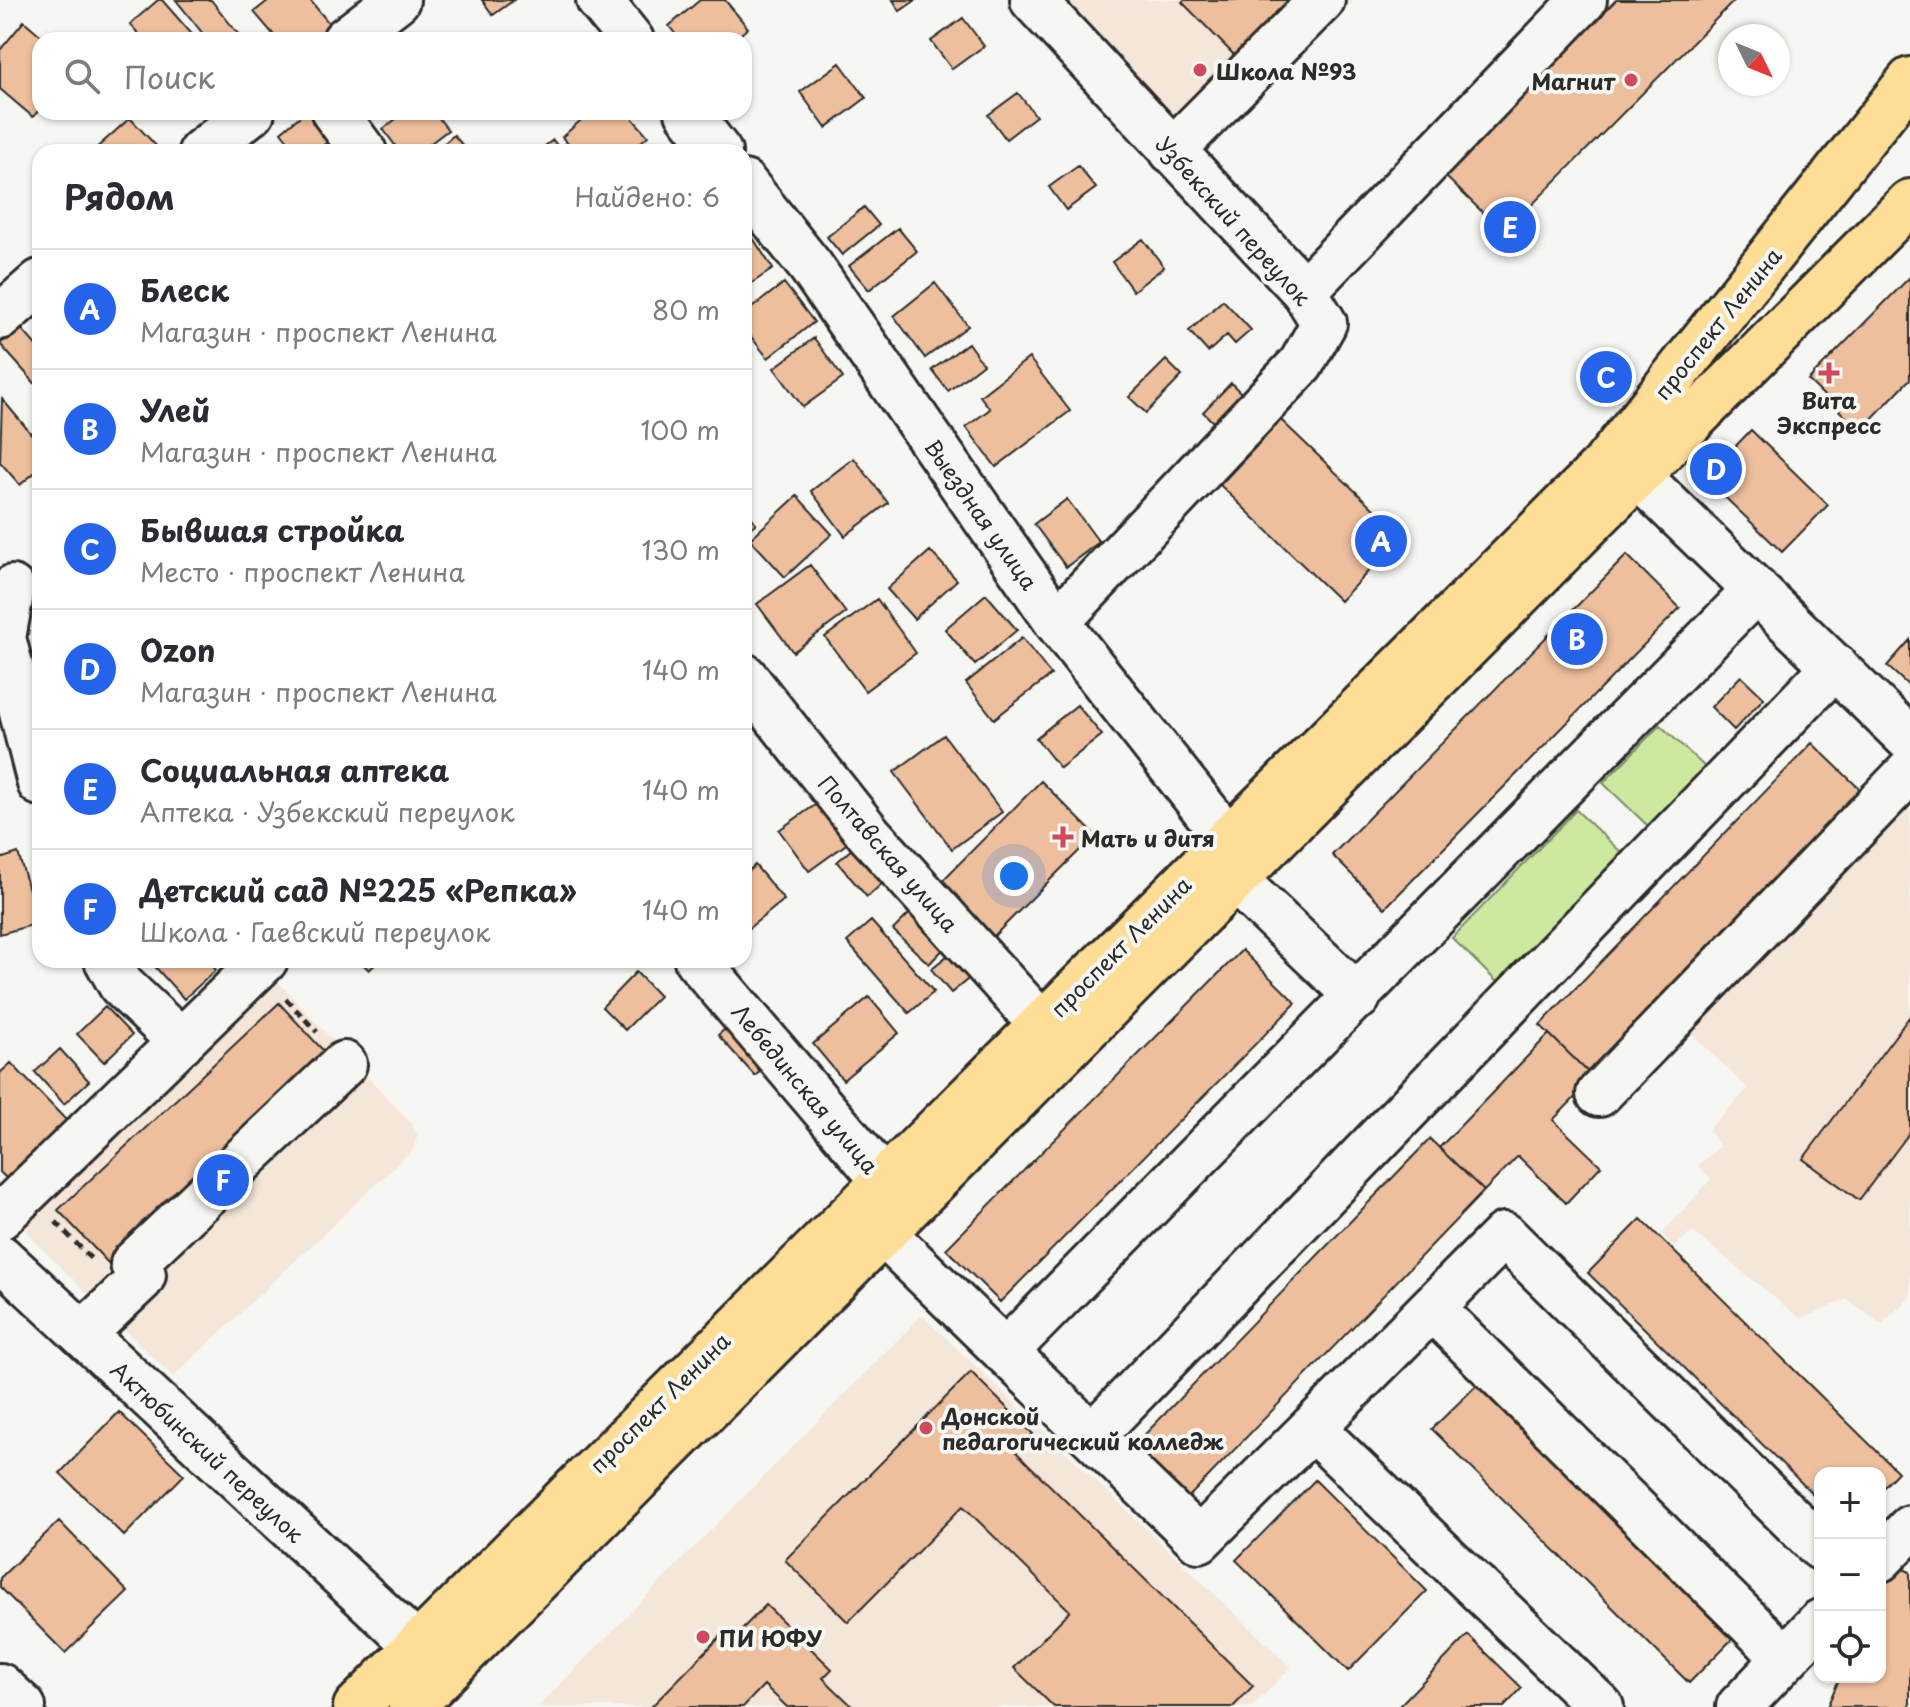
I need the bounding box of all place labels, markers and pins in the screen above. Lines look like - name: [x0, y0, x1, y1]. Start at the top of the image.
- place label: Школа №93: [1216, 54, 1356, 87]
- marker: Школа №93: [1191, 61, 1209, 79]
- place label: Магнит: [1531, 64, 1616, 97]
- marker: Магнит: [1622, 71, 1640, 89]
- pin: E: [1484, 197, 1536, 257]
- pin: C: [1580, 347, 1632, 407]
- marker: Вита Экспресс: [1820, 364, 1838, 382]
- place label: Вита Экспресс: [1777, 383, 1881, 441]
- pin: D: [1690, 439, 1742, 499]
- pin: A: [1355, 511, 1407, 571]
- pin: B: [1551, 609, 1603, 669]
- place label: Мать и дитя: [1081, 821, 1215, 854]
- marker: Мать и дитя: [1052, 826, 1074, 848]
- pin: F: [197, 1150, 249, 1210]
- place label: Донской педагогический колледж: [941, 1399, 1224, 1457]
- marker: Донской педагогический колледж: [917, 1419, 935, 1437]
- place label: ПИ ЮФУ: [719, 1621, 823, 1654]
- marker: ПИ ЮФУ: [694, 1628, 712, 1646]

